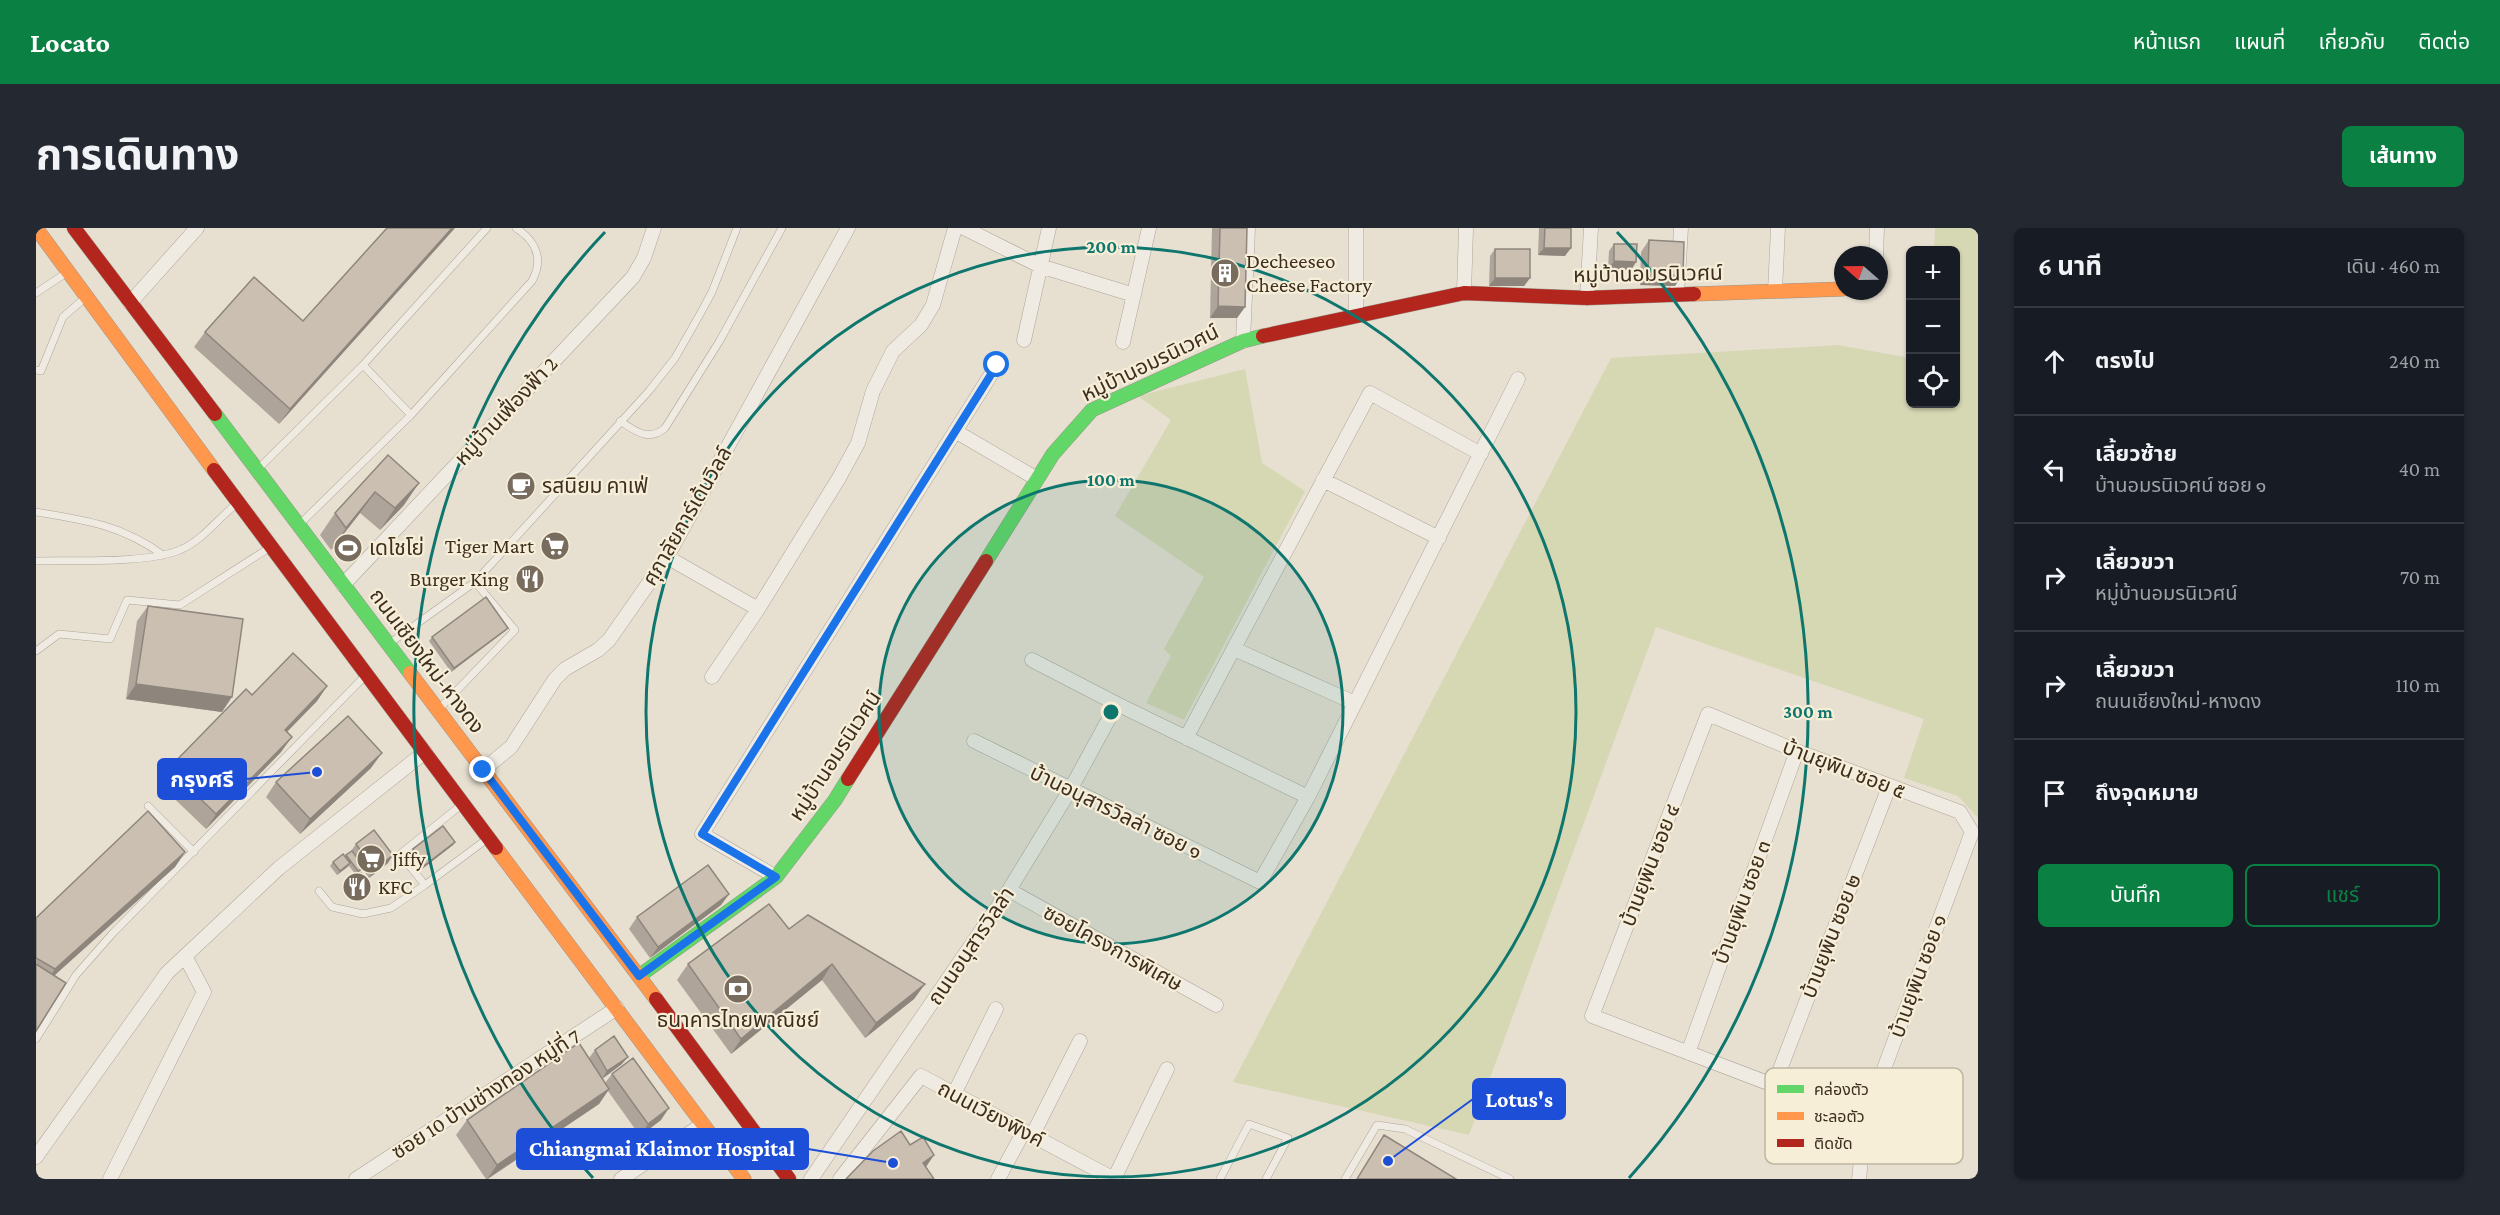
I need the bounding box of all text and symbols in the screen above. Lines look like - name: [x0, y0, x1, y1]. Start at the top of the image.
- text: Locato: [30, 27, 110, 58]
- text: หน้าแรก: [2133, 30, 2201, 54]
- text: แผนที่: [2234, 30, 2285, 54]
- text: เกี่ยวกับ: [2318, 30, 2385, 54]
- text: ติดต่อ: [2418, 30, 2470, 54]
- button: เส้นทาง: [2342, 126, 2464, 187]
- text: การเดินทาง: [36, 131, 239, 178]
- text: 200 m: [1086, 237, 1137, 257]
- north arrow: [1834, 246, 1888, 300]
- map controls: [1906, 246, 1960, 408]
- button: +: [1906, 246, 1960, 300]
- place label: Decheeseo Cheese Factory: [1246, 249, 1373, 297]
- text: 6 นาที: [2038, 252, 2102, 281]
- text: เดิน · 460 m: [2346, 255, 2440, 277]
- building icon: Decheeseo Cheese Factory: [1209, 257, 1241, 289]
- street label: หมู่บ้านอมรนิเวศน์: [1573, 261, 1723, 288]
- button: −: [1906, 300, 1960, 354]
- street label: หมู่บ้านอมรนิเวศน์: [1077, 319, 1223, 408]
- icon: ahead: [2038, 345, 2071, 378]
- text: ตรงไป: [2095, 348, 2155, 373]
- street label: หมู่บ้านเฟื่องฟ้า 2: [447, 350, 563, 471]
- text: 240 m: [2389, 350, 2440, 372]
- route start: [983, 351, 1009, 377]
- button: locate: [1906, 354, 1960, 408]
- text: เลี้ยวซ้าย: [2095, 441, 2177, 466]
- street label: ศุภาลัยการ์เด้นวิลล์: [638, 442, 737, 590]
- icon: left: [2038, 453, 2071, 486]
- text: 40 m: [2399, 458, 2440, 480]
- cafe icon: รสนิยม คาเฟ่: [505, 470, 537, 502]
- text: 100 m: [1087, 470, 1135, 490]
- place label: รสนิยม คาเฟ่: [542, 474, 648, 498]
- text: บ้านอมรนิเวศน์ ซอย ๑: [2095, 474, 2266, 496]
- supermarket icon: Tiger Mart: [539, 530, 571, 562]
- sports icon: เดโชโย่: [332, 532, 364, 564]
- place label: Tiger Mart: [445, 534, 535, 558]
- place label: เดโชโย่: [369, 536, 424, 560]
- text: เลี้ยวขวา: [2095, 549, 2175, 574]
- icon: right: [2038, 561, 2071, 594]
- restaurant icon: Burger King: [514, 563, 546, 595]
- text: 70 m: [2400, 566, 2440, 588]
- place label: Burger King: [410, 567, 509, 591]
- text: หมู่บ้านอมรนิเวศน์: [2095, 582, 2238, 604]
- street label: ถนนเชียงใหม่-หางดง: [365, 584, 489, 738]
- text: เลี้ยวขวา: [2095, 657, 2175, 682]
- icon: right: [2038, 669, 2071, 702]
- text: 110 m: [2396, 674, 2440, 696]
- street label: หมู่บ้านอมรนิเวศน์: [784, 687, 887, 826]
- text: ถนนเชียงใหม่-หางดง: [2095, 690, 2262, 712]
- centre of rings: [1101, 702, 1121, 722]
- text: 300 m: [1783, 702, 1833, 722]
- street label: บ้านยุพิน ซอย ๕: [1779, 735, 1909, 804]
- route end: [469, 756, 495, 782]
- callout: กรุงศรี: [158, 759, 246, 799]
- street label: บ้านอนุสารวิลล่า ซอย ๑: [1026, 760, 1206, 865]
- text: กรุงศรี: [170, 767, 234, 793]
- icon: arrive: [2038, 777, 2071, 810]
- text: ถึงจุดหมาย: [2095, 780, 2199, 805]
- street label: บ้านยุพิน ซอย ๔: [1616, 800, 1685, 930]
- street label: บ้านยุพิน ซอย ๓: [1709, 837, 1776, 967]
- supermarket icon: Jiffy: [355, 843, 387, 875]
- place label: Jiffy: [390, 847, 426, 871]
- button: บันทึก: [2038, 864, 2233, 927]
- button: แชร์: [2245, 864, 2440, 927]
- restaurant icon: KFC: [341, 871, 373, 903]
- street label: บ้านยุพิน ซอย ๒: [1796, 871, 1867, 1002]
- place label: KFC: [378, 875, 413, 899]
- street label: ถนนอนุสารวิลล่า: [923, 883, 1020, 1010]
- street label: ซอยโครงการพิเศษ: [1039, 900, 1187, 996]
- street label: บ้านยุพิน ซอย ๑: [1885, 911, 1952, 1041]
- bank icon: ธนาคารไทยพาณิชย์: [722, 973, 754, 1005]
- place label: ธนาคารไทยพาณิชย์: [657, 1008, 819, 1032]
- street label: ซอย 10 บ้านช่างทอง หมู่ที่ 7: [386, 1021, 586, 1165]
- legend: [1765, 1068, 1963, 1164]
- street label: ถนนเวียงพิงค์: [934, 1076, 1048, 1152]
- callout: Lotus's: [1473, 1079, 1565, 1119]
- text: คล่องตัว: [1814, 1081, 1869, 1098]
- text: Lotus's: [1485, 1087, 1553, 1112]
- text: ชะลอตัว: [1814, 1108, 1865, 1125]
- callout: Chiangmai Klaimor Hospital: [517, 1129, 808, 1169]
- text: ติดขัด: [1814, 1135, 1853, 1152]
- text: Chiangmai Klaimor Hospital: [529, 1136, 796, 1161]

